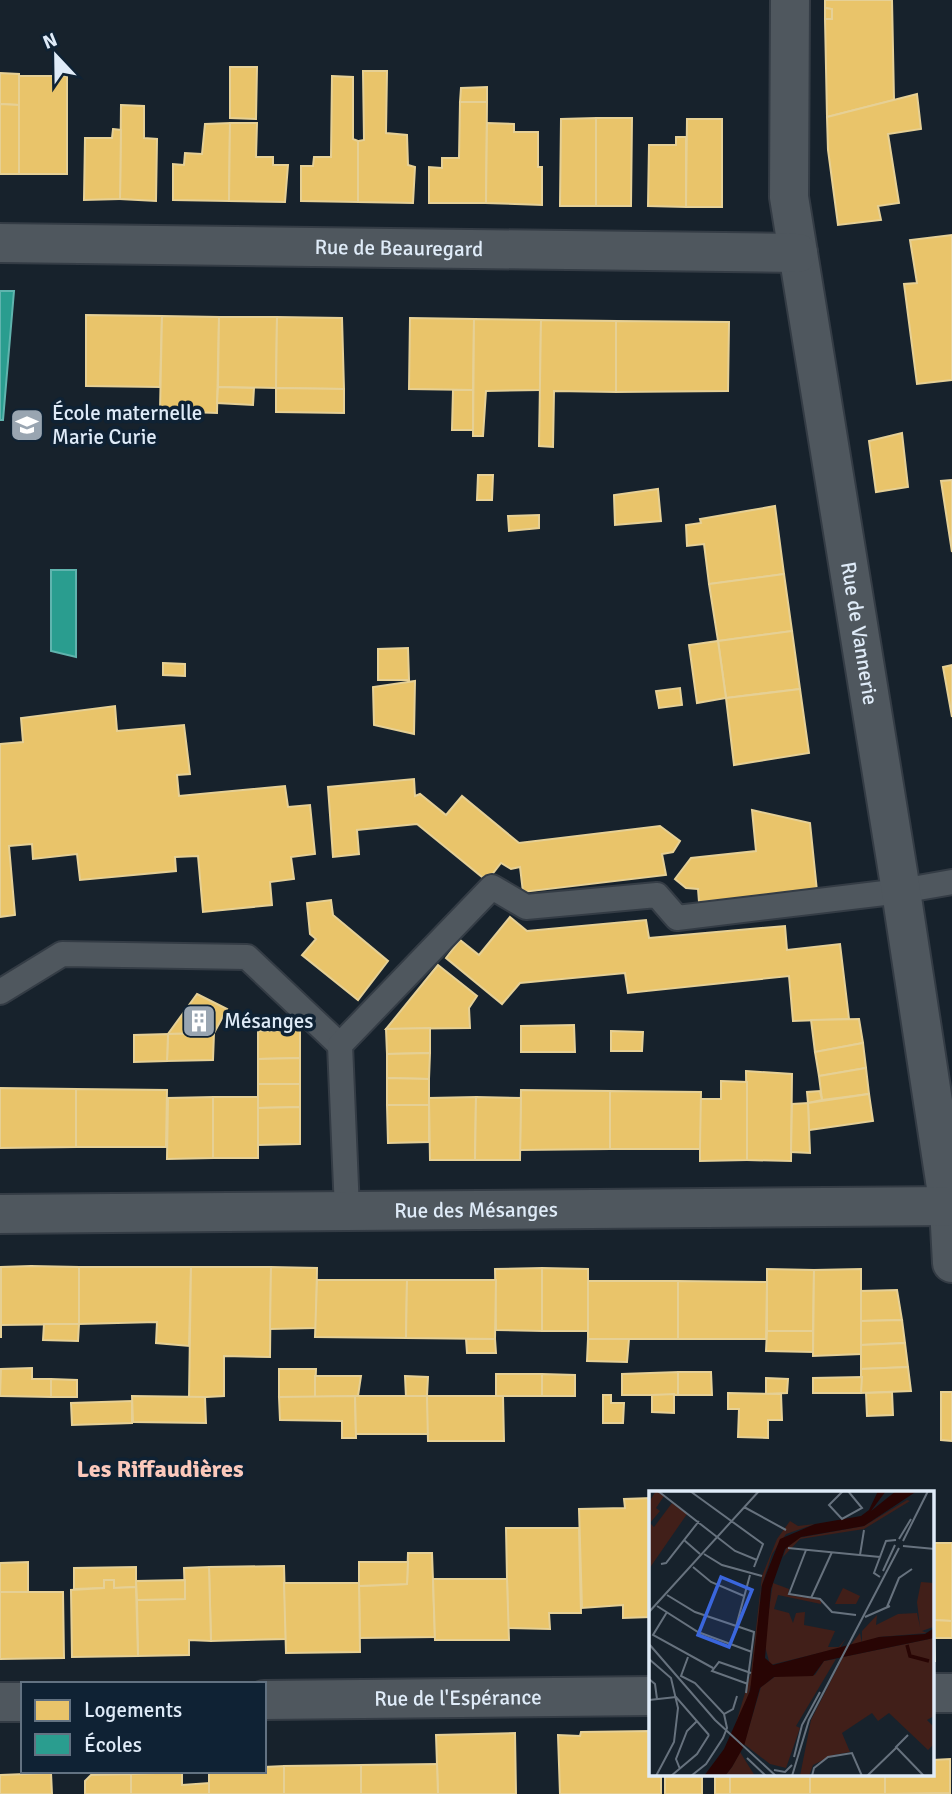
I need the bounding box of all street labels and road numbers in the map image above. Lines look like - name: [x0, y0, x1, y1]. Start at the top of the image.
- street label: Rue de Beauregard: [314, 234, 483, 262]
- street label: Rue de Vannerie: [835, 560, 884, 707]
- street label: Rue des Mésanges: [394, 1196, 558, 1224]
- street label: Rue de l'Espérance: [374, 1684, 542, 1712]

